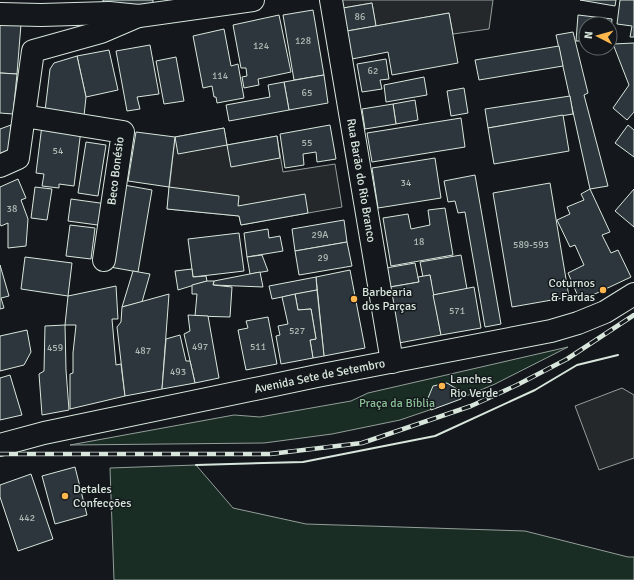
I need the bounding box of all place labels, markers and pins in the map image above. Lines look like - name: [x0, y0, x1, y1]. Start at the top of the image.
- place label: Coturnos & Fardas: [548, 276, 595, 305]
- place label: Barbearia dos Parças: [362, 285, 416, 314]
- marker: Coturnos & Fardas: [598, 285, 608, 295]
- marker: Barbearia dos Parças: [349, 294, 359, 304]
- place label: Lanches Rio Verde: [450, 372, 498, 401]
- marker: Lanches Rio Verde: [437, 381, 447, 391]
- place label: Detales Confecções: [73, 482, 132, 511]
- marker: Detales Confecções: [60, 491, 70, 501]

